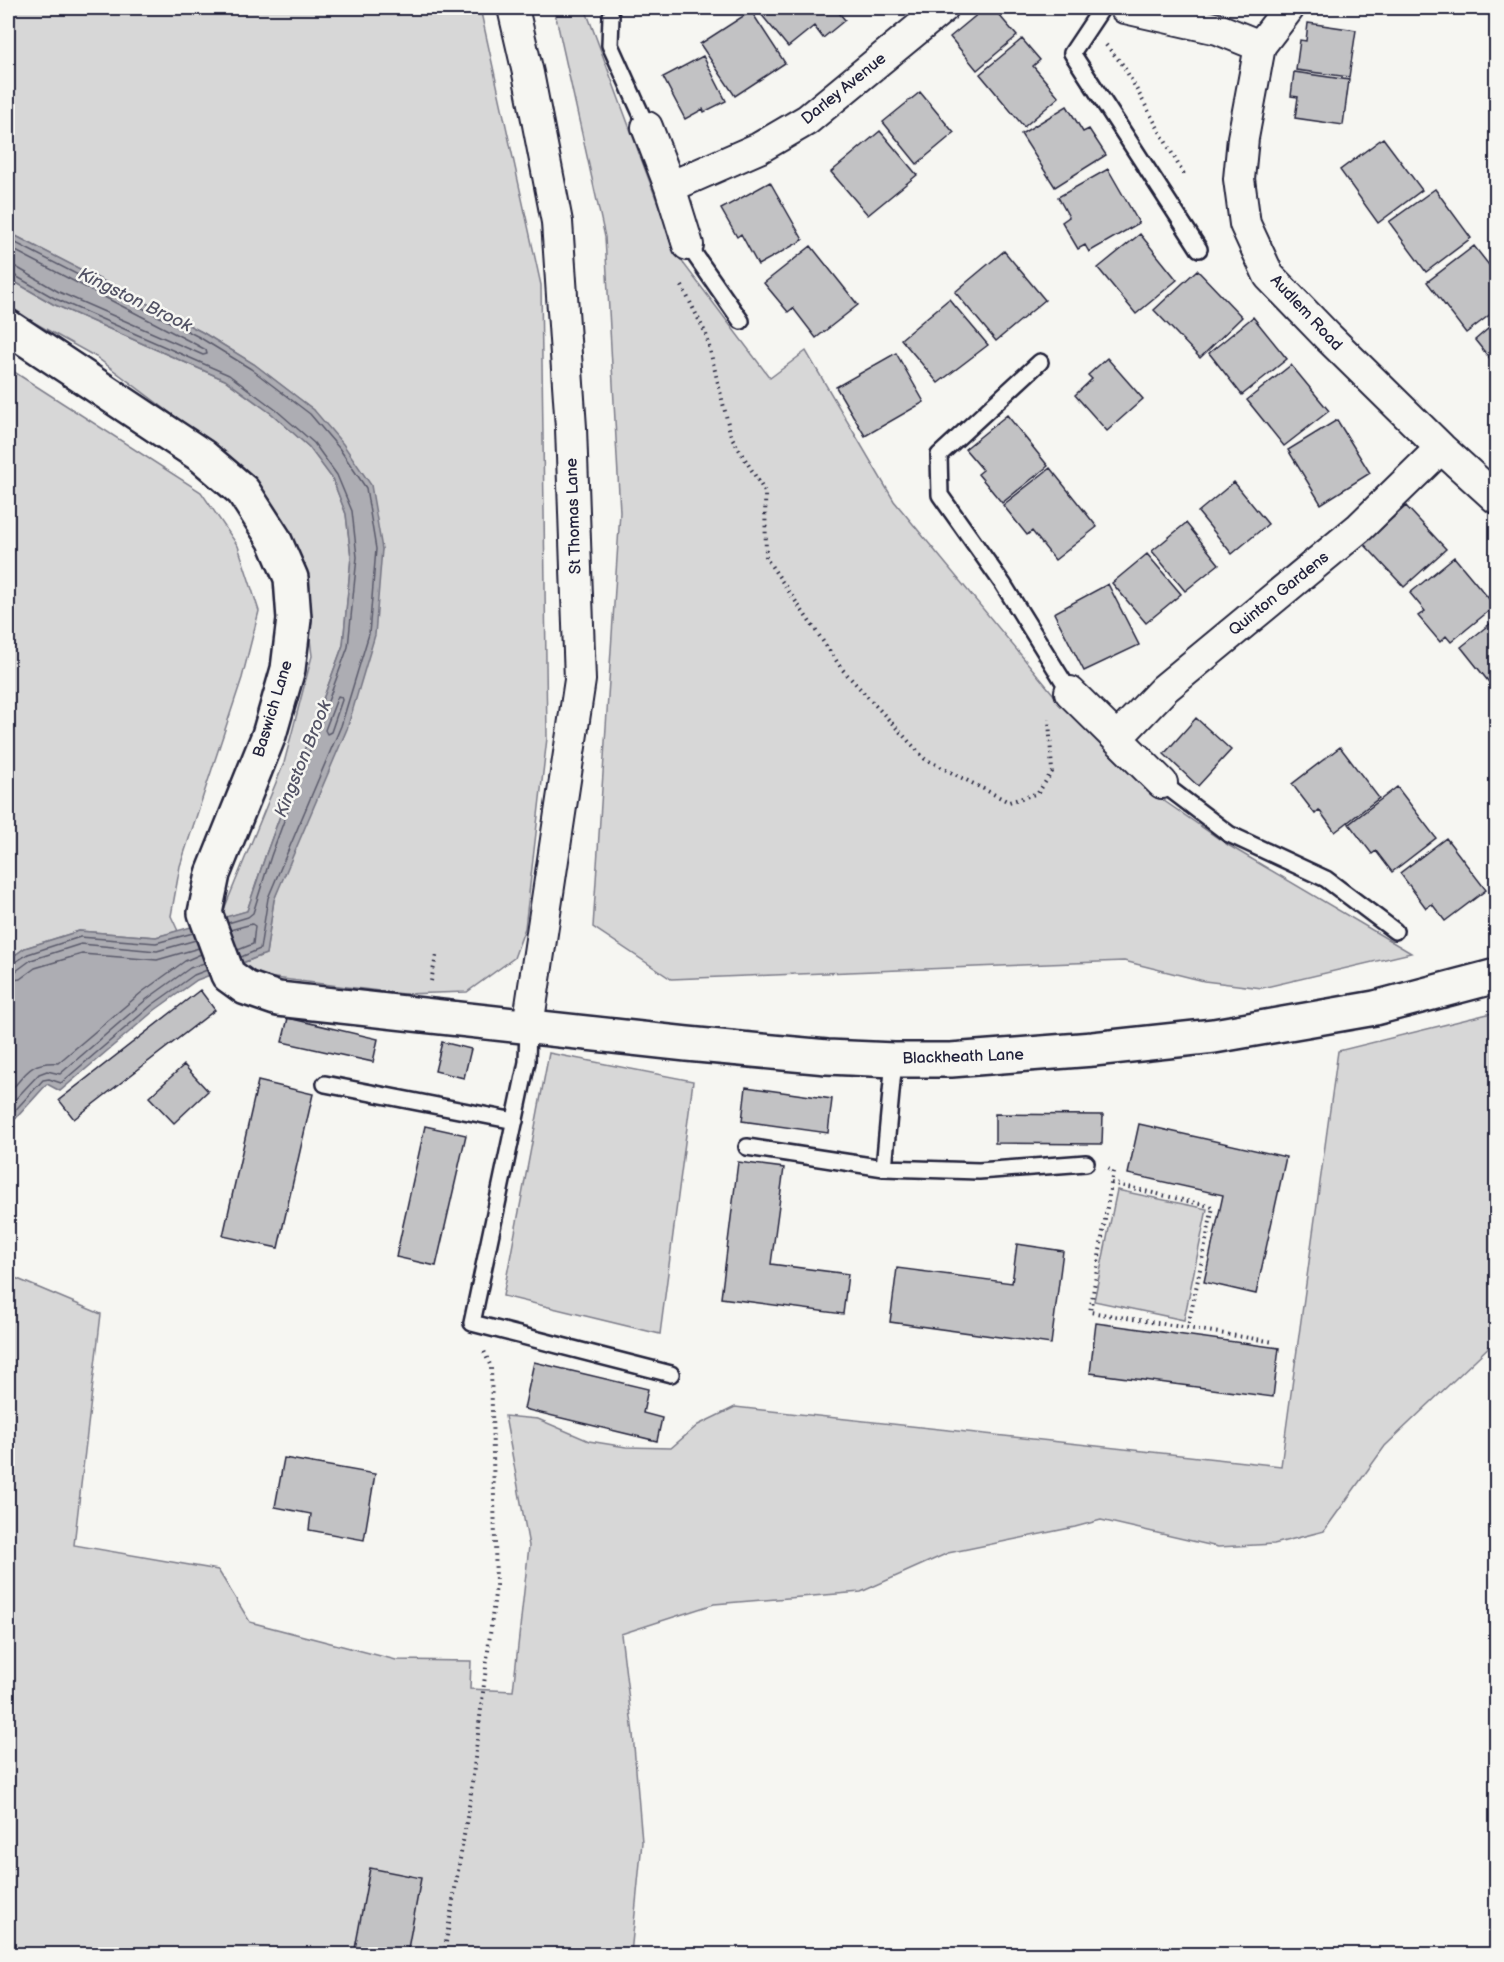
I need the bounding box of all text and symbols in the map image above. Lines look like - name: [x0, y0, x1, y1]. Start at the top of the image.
- street label: Darley Avenue: [798, 49, 891, 129]
- water label: Kingston Brook: [75, 263, 196, 337]
- street label: Audlem Road: [1266, 271, 1346, 355]
- street label: St Thomas Lane: [562, 457, 586, 574]
- street label: Quinton Gardens: [1225, 548, 1333, 640]
- street label: Baswich Lane: [249, 658, 297, 760]
- water label: Kingston Brook: [270, 697, 336, 820]
- street label: Blackheath Lane: [902, 1045, 1025, 1069]

